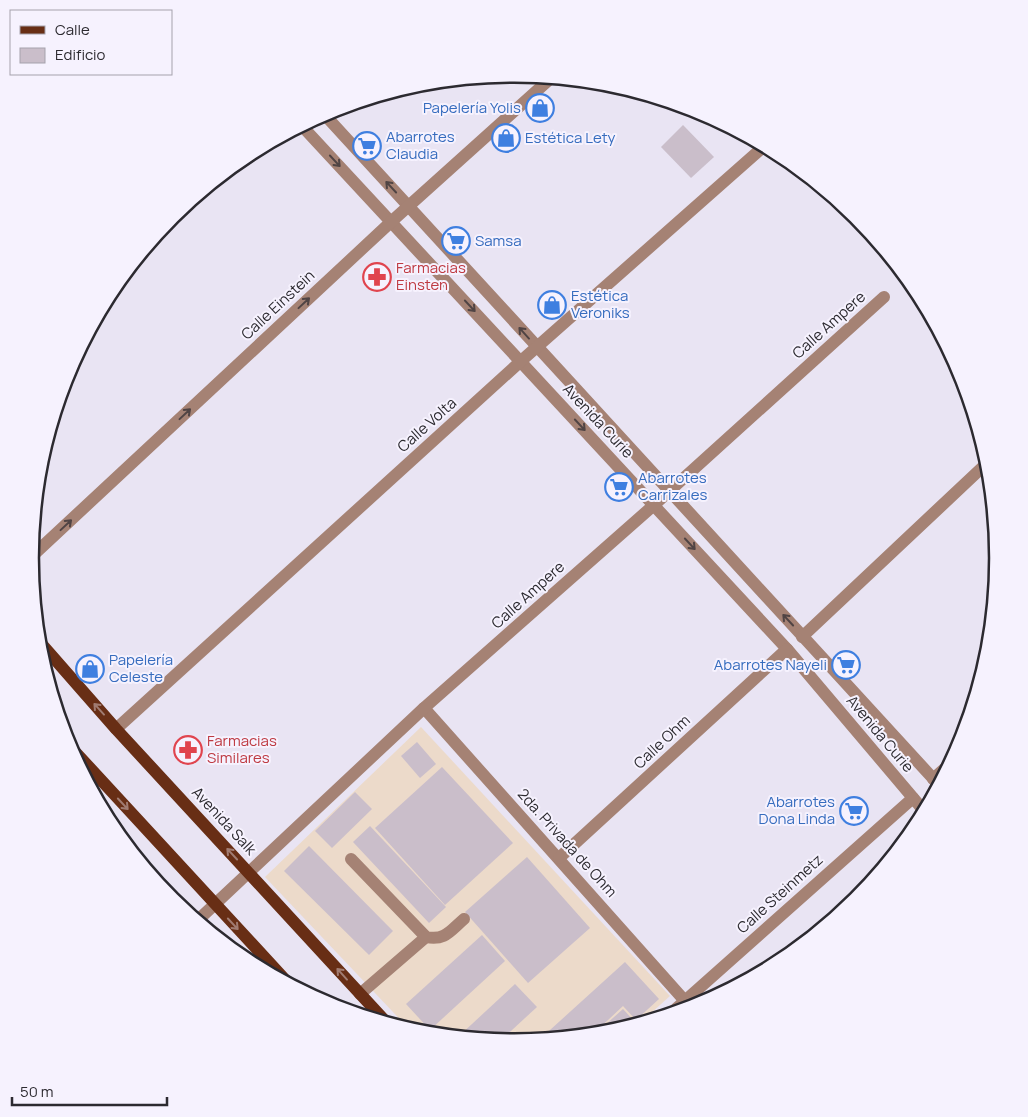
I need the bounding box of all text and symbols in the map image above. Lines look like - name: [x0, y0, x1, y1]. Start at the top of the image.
- legend: [10, 10, 172, 75]
- text: Calle: [55, 19, 90, 40]
- text: Edificio: [55, 44, 106, 65]
- shop icon: Papelería Yolis: [525, 93, 555, 123]
- place label: Papelería Yolis: [423, 97, 521, 118]
- shop icon: Estética Lety: [491, 123, 521, 153]
- place label: Abarrotes Claudia: [386, 126, 455, 164]
- place label: Estética Lety: [525, 127, 616, 148]
- supermarket icon: Abarrotes Claudia: [352, 131, 382, 161]
- one-way arrow: [329, 155, 341, 168]
- one-way arrow: [385, 181, 397, 194]
- supermarket icon: Samsa: [441, 226, 471, 256]
- place label: Samsa: [475, 230, 522, 251]
- place label: Farmacias Einsten: [396, 257, 466, 295]
- pharmacy icon: Farmacias Einsten: [362, 262, 392, 292]
- street label: Calle Einstein: [236, 265, 319, 344]
- place label: Estética Veroniks: [571, 285, 630, 323]
- street label: Calle Ampere: [788, 286, 870, 363]
- shop icon: Estética Veroniks: [537, 290, 567, 320]
- one-way arrow: [297, 297, 310, 309]
- one-way arrow: [464, 300, 476, 312]
- one-way arrow: [518, 326, 530, 339]
- street label: Avenida Curie: [558, 379, 639, 463]
- street label: Calle Volta: [393, 392, 461, 457]
- one-way arrow: [178, 408, 191, 420]
- one-way arrow: [574, 419, 586, 432]
- place label: Abarrotes Carrizales: [638, 467, 707, 505]
- supermarket icon: Abarrotes Carrizales: [604, 472, 634, 502]
- one-way arrow: [59, 519, 72, 530]
- one-way arrow: [685, 538, 696, 551]
- street label: Calle Ampere: [487, 556, 569, 633]
- one-way arrow: [782, 614, 794, 627]
- place label: Papelería Celeste: [109, 649, 173, 687]
- supermarket icon: Abarrotes Nayeli: [831, 650, 861, 680]
- shop icon: Papelería Celeste: [75, 654, 105, 684]
- place label: Abarrotes Nayeli: [714, 654, 827, 675]
- street label: Avenida Curie: [842, 691, 919, 777]
- one-way arrow: [93, 702, 105, 715]
- street label: Calle Ohm: [629, 710, 695, 773]
- place label: Farmacias Similares: [207, 730, 277, 768]
- pharmacy icon: Farmacias Similares: [173, 735, 203, 765]
- street label: Avenida Salk: [187, 782, 262, 860]
- street label: 2da. Privada de Ohm: [513, 784, 622, 901]
- place label: Abarrotes Dona Linda: [759, 791, 835, 829]
- supermarket icon: Abarrotes Dona Linda: [839, 796, 869, 826]
- one-way arrow: [117, 798, 129, 811]
- one-way arrow: [226, 848, 238, 861]
- street label: Calle Steinmetz: [732, 849, 827, 938]
- one-way arrow: [227, 917, 239, 930]
- one-way arrow: [336, 968, 348, 981]
- scale bar: [12, 1074, 168, 1106]
- text: 50 m: [20, 1081, 54, 1102]

